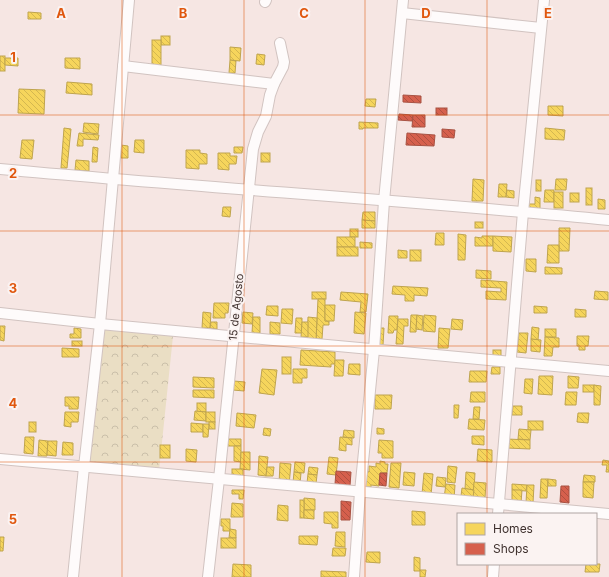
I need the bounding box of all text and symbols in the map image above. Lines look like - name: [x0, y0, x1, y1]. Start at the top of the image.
- text: A: [56, 5, 66, 21]
- text: B: [179, 5, 188, 21]
- text: C: [299, 5, 309, 21]
- text: D: [421, 5, 431, 21]
- text: E: [544, 5, 552, 21]
- text: 1: [10, 49, 16, 65]
- text: 2: [9, 165, 17, 181]
- street label: 15 de Agosto: [226, 272, 247, 341]
- text: 3: [9, 280, 17, 296]
- text: 4: [9, 395, 18, 411]
- text: 5: [9, 511, 17, 527]
- legend: [457, 513, 597, 565]
- text: Homes: [493, 521, 533, 536]
- text: Shops: [493, 541, 529, 556]

